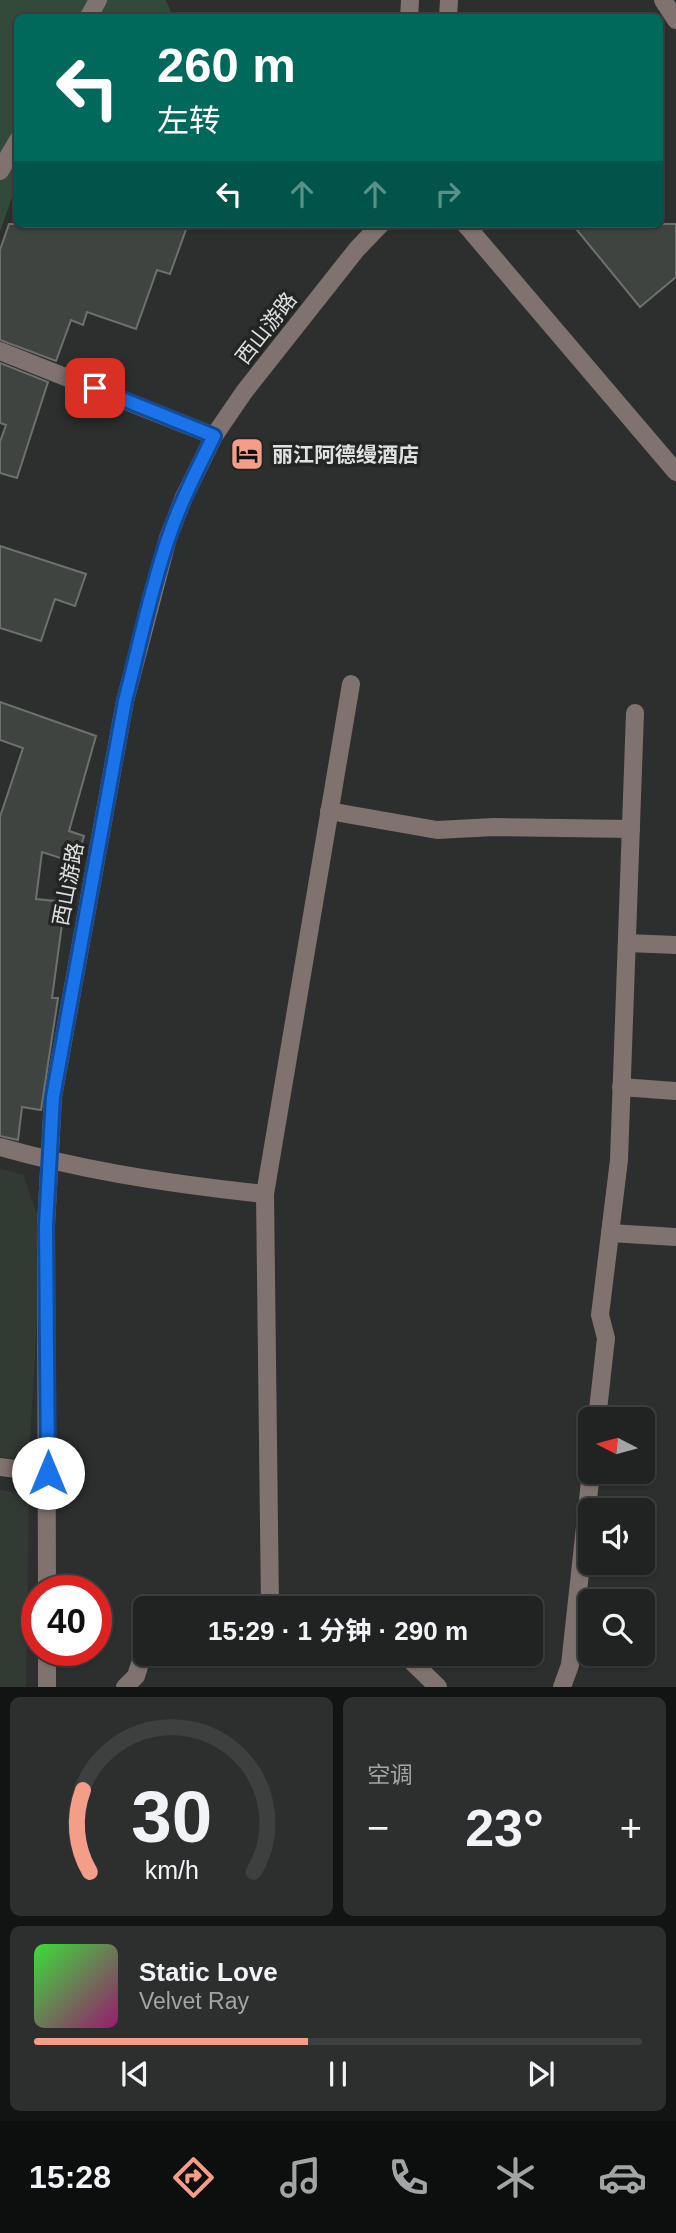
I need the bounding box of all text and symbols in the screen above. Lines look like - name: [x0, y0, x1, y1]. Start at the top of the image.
- text: 260 m: [157, 38, 296, 92]
- icon: left: [42, 42, 133, 133]
- text: 左转: [157, 103, 221, 139]
- icon: left: [210, 175, 248, 213]
- icon: ahead: [283, 175, 321, 213]
- icon: ahead: [356, 175, 394, 213]
- icon: right: [429, 175, 467, 213]
- street label: 西山游路: [231, 288, 301, 368]
- pin: [65, 358, 125, 418]
- icon: arrive: [76, 369, 114, 407]
- hotel icon: 丽江阿德缦酒店: [228, 435, 266, 473]
- place label: 丽江阿德缦酒店: [272, 443, 419, 466]
- street label: 西山游路: [49, 841, 87, 927]
- north arrow: [578, 1407, 654, 1484]
- map controls: [578, 1407, 655, 1666]
- position arrow: [11, 1436, 85, 1510]
- button: sound: [578, 1498, 655, 1575]
- speed limit sign: 40: [21, 1575, 112, 1666]
- button: search: [578, 1589, 655, 1666]
- text: 15:29 · 1 分钟 · 290 m: [208, 1616, 468, 1646]
- text: 空调: [367, 1762, 413, 1788]
- text: 30: [131, 1777, 212, 1858]
- text: 23°: [465, 1799, 544, 1857]
- text: −: [367, 1807, 389, 1849]
- text: +: [620, 1807, 642, 1849]
- text: km/h: [144, 1856, 199, 1884]
- text: Static Love: [139, 1957, 278, 1987]
- text: Velvet Ray: [139, 1988, 249, 2014]
- icon: previous: [116, 2055, 154, 2093]
- icon: pause: [319, 2055, 357, 2093]
- icon: next: [522, 2055, 560, 2093]
- icon: directions: [169, 2153, 218, 2202]
- icon: music: [276, 2153, 325, 2202]
- icon: phone: [384, 2153, 433, 2202]
- icon: climate: [491, 2153, 540, 2202]
- icon: car: [598, 2153, 647, 2202]
- text: 15:28: [29, 2159, 111, 2195]

